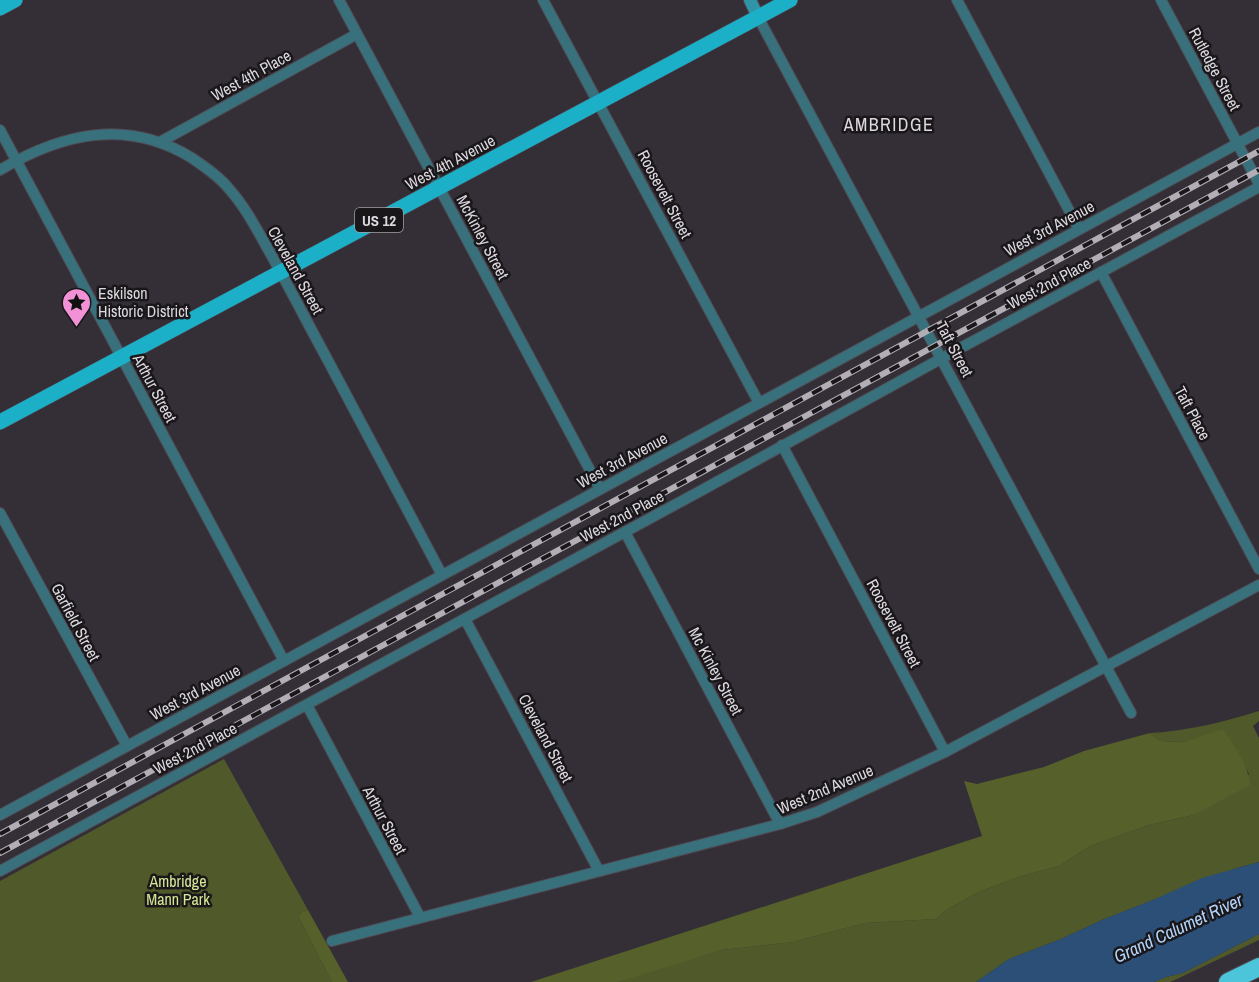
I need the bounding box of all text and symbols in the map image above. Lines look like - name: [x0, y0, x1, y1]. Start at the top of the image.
- street label: Rutledge Street: [1184, 24, 1246, 115]
- street label: West 4th Place: [207, 44, 295, 106]
- district label: AMBRIDGE: [843, 112, 934, 137]
- street label: West 4th Avenue: [401, 129, 499, 195]
- street label: Roosevelt Street: [633, 146, 698, 242]
- street label: McKinley Street: [452, 191, 515, 283]
- street label: West 3rd Avenue: [1000, 195, 1098, 261]
- road number: US 12: [355, 208, 403, 232]
- street label: Cleveland Street: [263, 222, 329, 318]
- street label: West 2nd Place: [1003, 252, 1095, 314]
- place label: Eskilson Historic District: [98, 282, 189, 322]
- place icon: Eskilson Historic District: [61, 286, 93, 328]
- street label: Taft Street: [931, 317, 979, 381]
- street label: Arthur Street: [127, 349, 182, 426]
- street label: Taft Place: [1170, 382, 1216, 444]
- street label: West 3rd Avenue: [573, 427, 671, 493]
- street label: West 2nd Place: [576, 485, 668, 547]
- street label: Roosevelt Street: [862, 575, 927, 671]
- street label: Garfield Street: [46, 579, 106, 665]
- street label: Mc Kinley Street: [684, 623, 748, 719]
- street label: West 3rd Avenue: [146, 659, 244, 725]
- street label: Cleveland Street: [514, 690, 579, 786]
- street label: West 2nd Place: [149, 717, 241, 779]
- street label: West 2nd Avenue: [774, 759, 876, 819]
- street label: Arthur Street: [357, 781, 412, 858]
- park label: Ambridge Mann Park: [146, 870, 210, 910]
- water label: Grand Calumet River: [1110, 887, 1247, 969]

